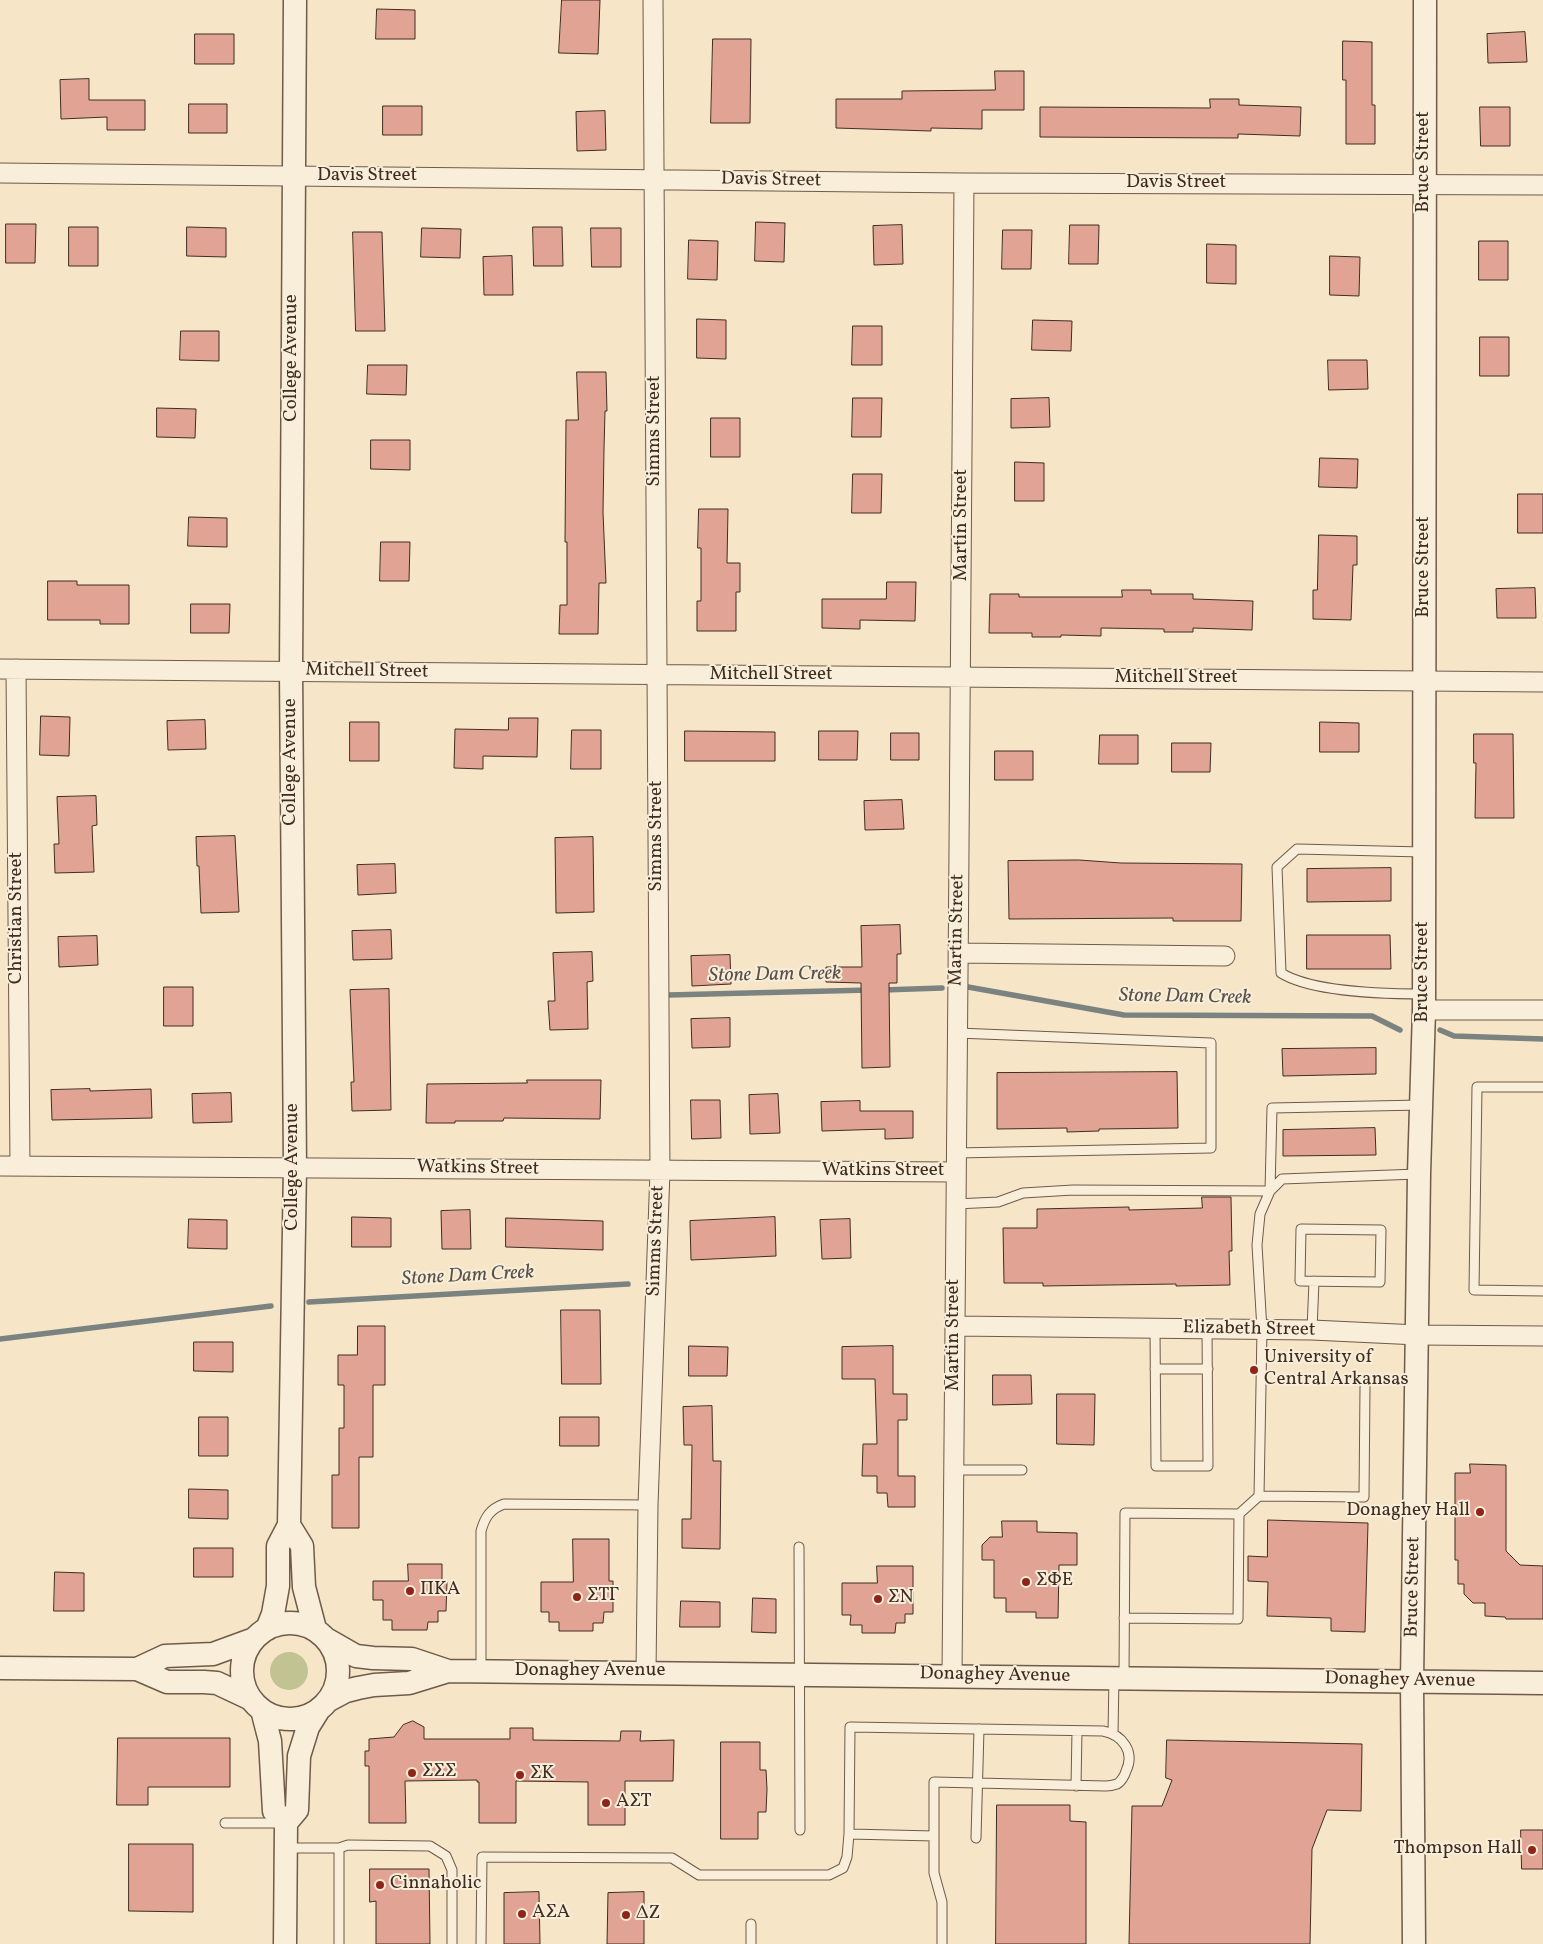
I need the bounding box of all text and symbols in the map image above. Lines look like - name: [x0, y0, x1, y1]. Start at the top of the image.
- street label: Bruce Street: [1414, 111, 1436, 213]
- street label: Davis Street: [317, 166, 417, 188]
- street label: Davis Street: [721, 169, 821, 193]
- street label: Davis Street: [1126, 173, 1226, 195]
- street label: College Avenue: [282, 294, 304, 422]
- street label: Simms Street: [645, 375, 667, 487]
- street label: Martin Street: [952, 469, 974, 581]
- street label: Bruce Street: [1414, 516, 1436, 618]
- street label: Mitchell Street: [305, 660, 429, 684]
- street label: Mitchell Street: [709, 665, 833, 687]
- street label: Mitchell Street: [1114, 668, 1238, 690]
- street label: College Avenue: [281, 698, 303, 826]
- street label: Simms Street: [647, 780, 669, 892]
- street label: Christian Street: [7, 852, 29, 984]
- street label: Martin Street: [946, 874, 970, 986]
- street label: Bruce Street: [1413, 921, 1435, 1023]
- water label: Stone Dam Creek: [708, 963, 842, 989]
- water label: Stone Dam Creek: [1118, 985, 1252, 1011]
- street label: College Avenue: [283, 1103, 305, 1231]
- street label: Watkins Street: [416, 1157, 540, 1181]
- street label: Watkins Street: [822, 1161, 944, 1183]
- street label: Simms Street: [644, 1185, 670, 1297]
- water label: Stone Dam Creek: [401, 1262, 535, 1292]
- street label: Martin Street: [944, 1279, 966, 1391]
- street label: Elizabeth Street: [1182, 1317, 1316, 1343]
- place label: University of Central Arkansas: [1264, 1348, 1409, 1392]
- marker: University of Central Arkansas: [1248, 1364, 1260, 1376]
- place label: Donaghey Hall: [1346, 1501, 1470, 1523]
- marker: Donaghey Hall: [1474, 1506, 1486, 1518]
- street label: Bruce Street: [1402, 1536, 1426, 1638]
- place label: ΣΦΕ: [1036, 1571, 1073, 1593]
- marker: ΣΦΕ: [1020, 1576, 1032, 1588]
- place label: ΠΚΑ: [420, 1580, 460, 1602]
- marker: ΠΚΑ: [404, 1585, 416, 1597]
- place label: ΣΤΓ: [587, 1586, 619, 1608]
- place label: ΣΝ: [888, 1588, 914, 1610]
- marker: ΣΤΓ: [571, 1591, 583, 1603]
- marker: ΣΝ: [872, 1593, 884, 1605]
- street label: Donaghey Avenue: [515, 1661, 665, 1683]
- street label: Donaghey Avenue: [919, 1663, 1071, 1689]
- street label: Donaghey Avenue: [1324, 1668, 1476, 1694]
- place label: ΣΣΣ: [422, 1762, 457, 1784]
- place label: ΣΚ: [530, 1764, 554, 1786]
- marker: ΣΣΣ: [406, 1767, 418, 1779]
- marker: ΣΚ: [514, 1769, 526, 1781]
- place label: ΑΣΤ: [616, 1792, 652, 1814]
- marker: ΑΣΤ: [600, 1797, 612, 1809]
- place label: Thompson Hall: [1394, 1839, 1522, 1861]
- marker: Thompson Hall: [1526, 1844, 1538, 1856]
- place label: Cinnaholic: [390, 1874, 481, 1896]
- marker: Cinnaholic: [374, 1879, 386, 1891]
- place label: ΑΣΑ: [532, 1903, 570, 1925]
- place label: ΔΖ: [636, 1904, 660, 1926]
- marker: ΑΣΑ: [516, 1908, 528, 1920]
- marker: ΔΖ: [620, 1909, 632, 1921]

